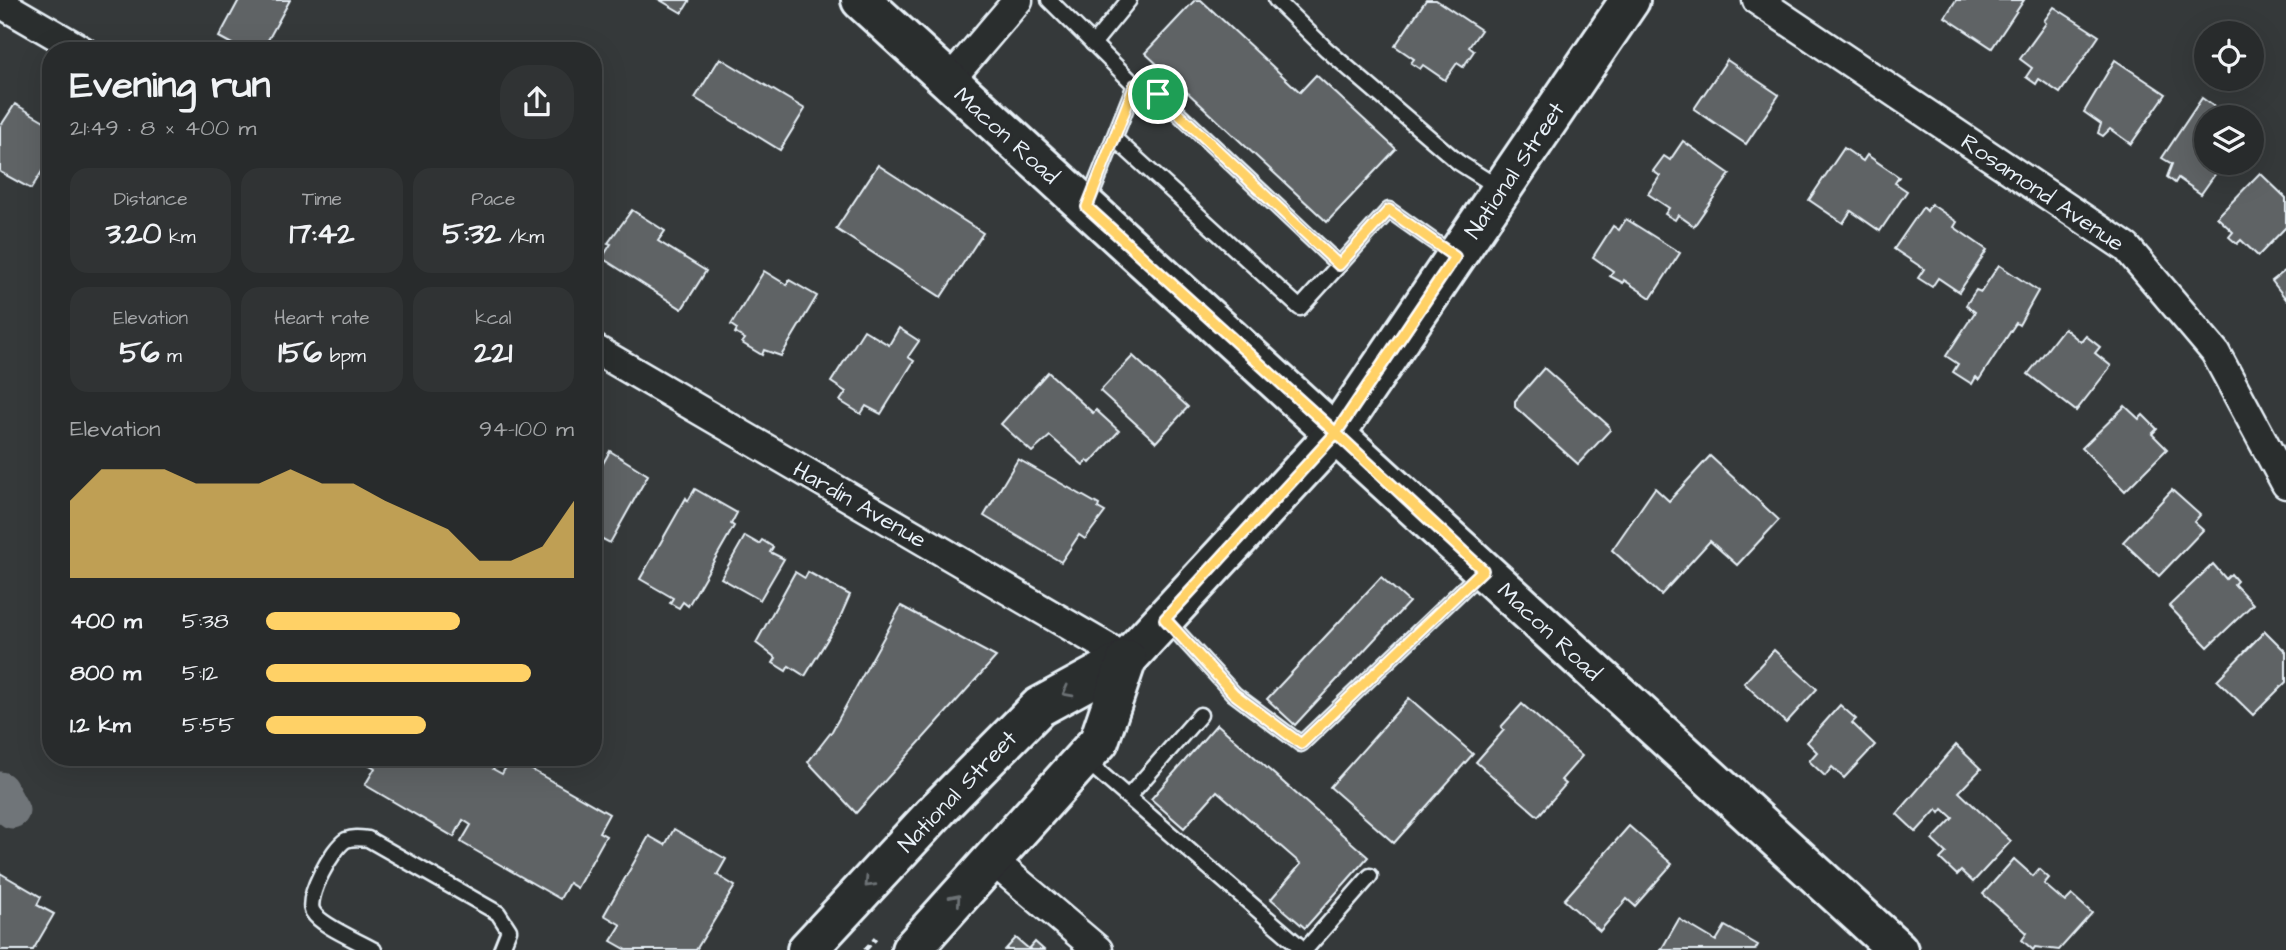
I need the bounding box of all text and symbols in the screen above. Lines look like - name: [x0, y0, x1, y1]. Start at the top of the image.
- map controls: [2194, 21, 2264, 175]
- button: locate: [2194, 21, 2264, 91]
- text: Evening run: [70, 60, 271, 112]
- pin: [1128, 64, 1188, 124]
- button: share: [500, 65, 574, 139]
- icon: arrive: [1139, 75, 1177, 113]
- street label: Macon Road: [947, 80, 1066, 192]
- street label: National Street: [1457, 95, 1573, 245]
- button: layers: [2194, 105, 2264, 175]
- text: 21:49 · 8 × 400 m: [70, 112, 256, 144]
- street label: Rosamond Avenue: [1954, 126, 2130, 259]
- text: Distance: [114, 186, 188, 213]
- text: Time: [302, 186, 342, 213]
- text: Pace: [471, 186, 515, 213]
- text: 3.20: [106, 213, 161, 255]
- text: 17:42: [290, 213, 354, 255]
- text: 5:32: [443, 213, 501, 255]
- text: km: [161, 224, 195, 251]
- text: /km: [501, 224, 544, 251]
- text: Elevation: [113, 305, 188, 332]
- text: Heart rate: [274, 305, 370, 332]
- text: kcal: [475, 305, 512, 332]
- text: 56: [119, 332, 159, 374]
- text: 156: [278, 332, 322, 374]
- text: 221: [474, 332, 512, 374]
- text: m: [159, 343, 182, 370]
- text: bpm: [322, 343, 366, 370]
- text: Elevation: [70, 413, 161, 445]
- text: 94–100 m: [479, 413, 574, 445]
- street label: Hardin Avenue: [787, 454, 932, 556]
- street label: Macon Road: [1490, 575, 1609, 689]
- text: 400 m: [70, 605, 142, 637]
- text: 5:38: [182, 605, 229, 637]
- text: 800 m: [70, 657, 141, 689]
- text: 5:12: [182, 657, 218, 689]
- one-way arrow: [1062, 683, 1074, 697]
- text: 1.2 km: [70, 709, 131, 741]
- text: 5:55: [182, 709, 235, 741]
- street label: National Street: [891, 723, 1025, 860]
- one-way arrow: [865, 875, 878, 888]
- one-way arrow: [948, 894, 960, 907]

